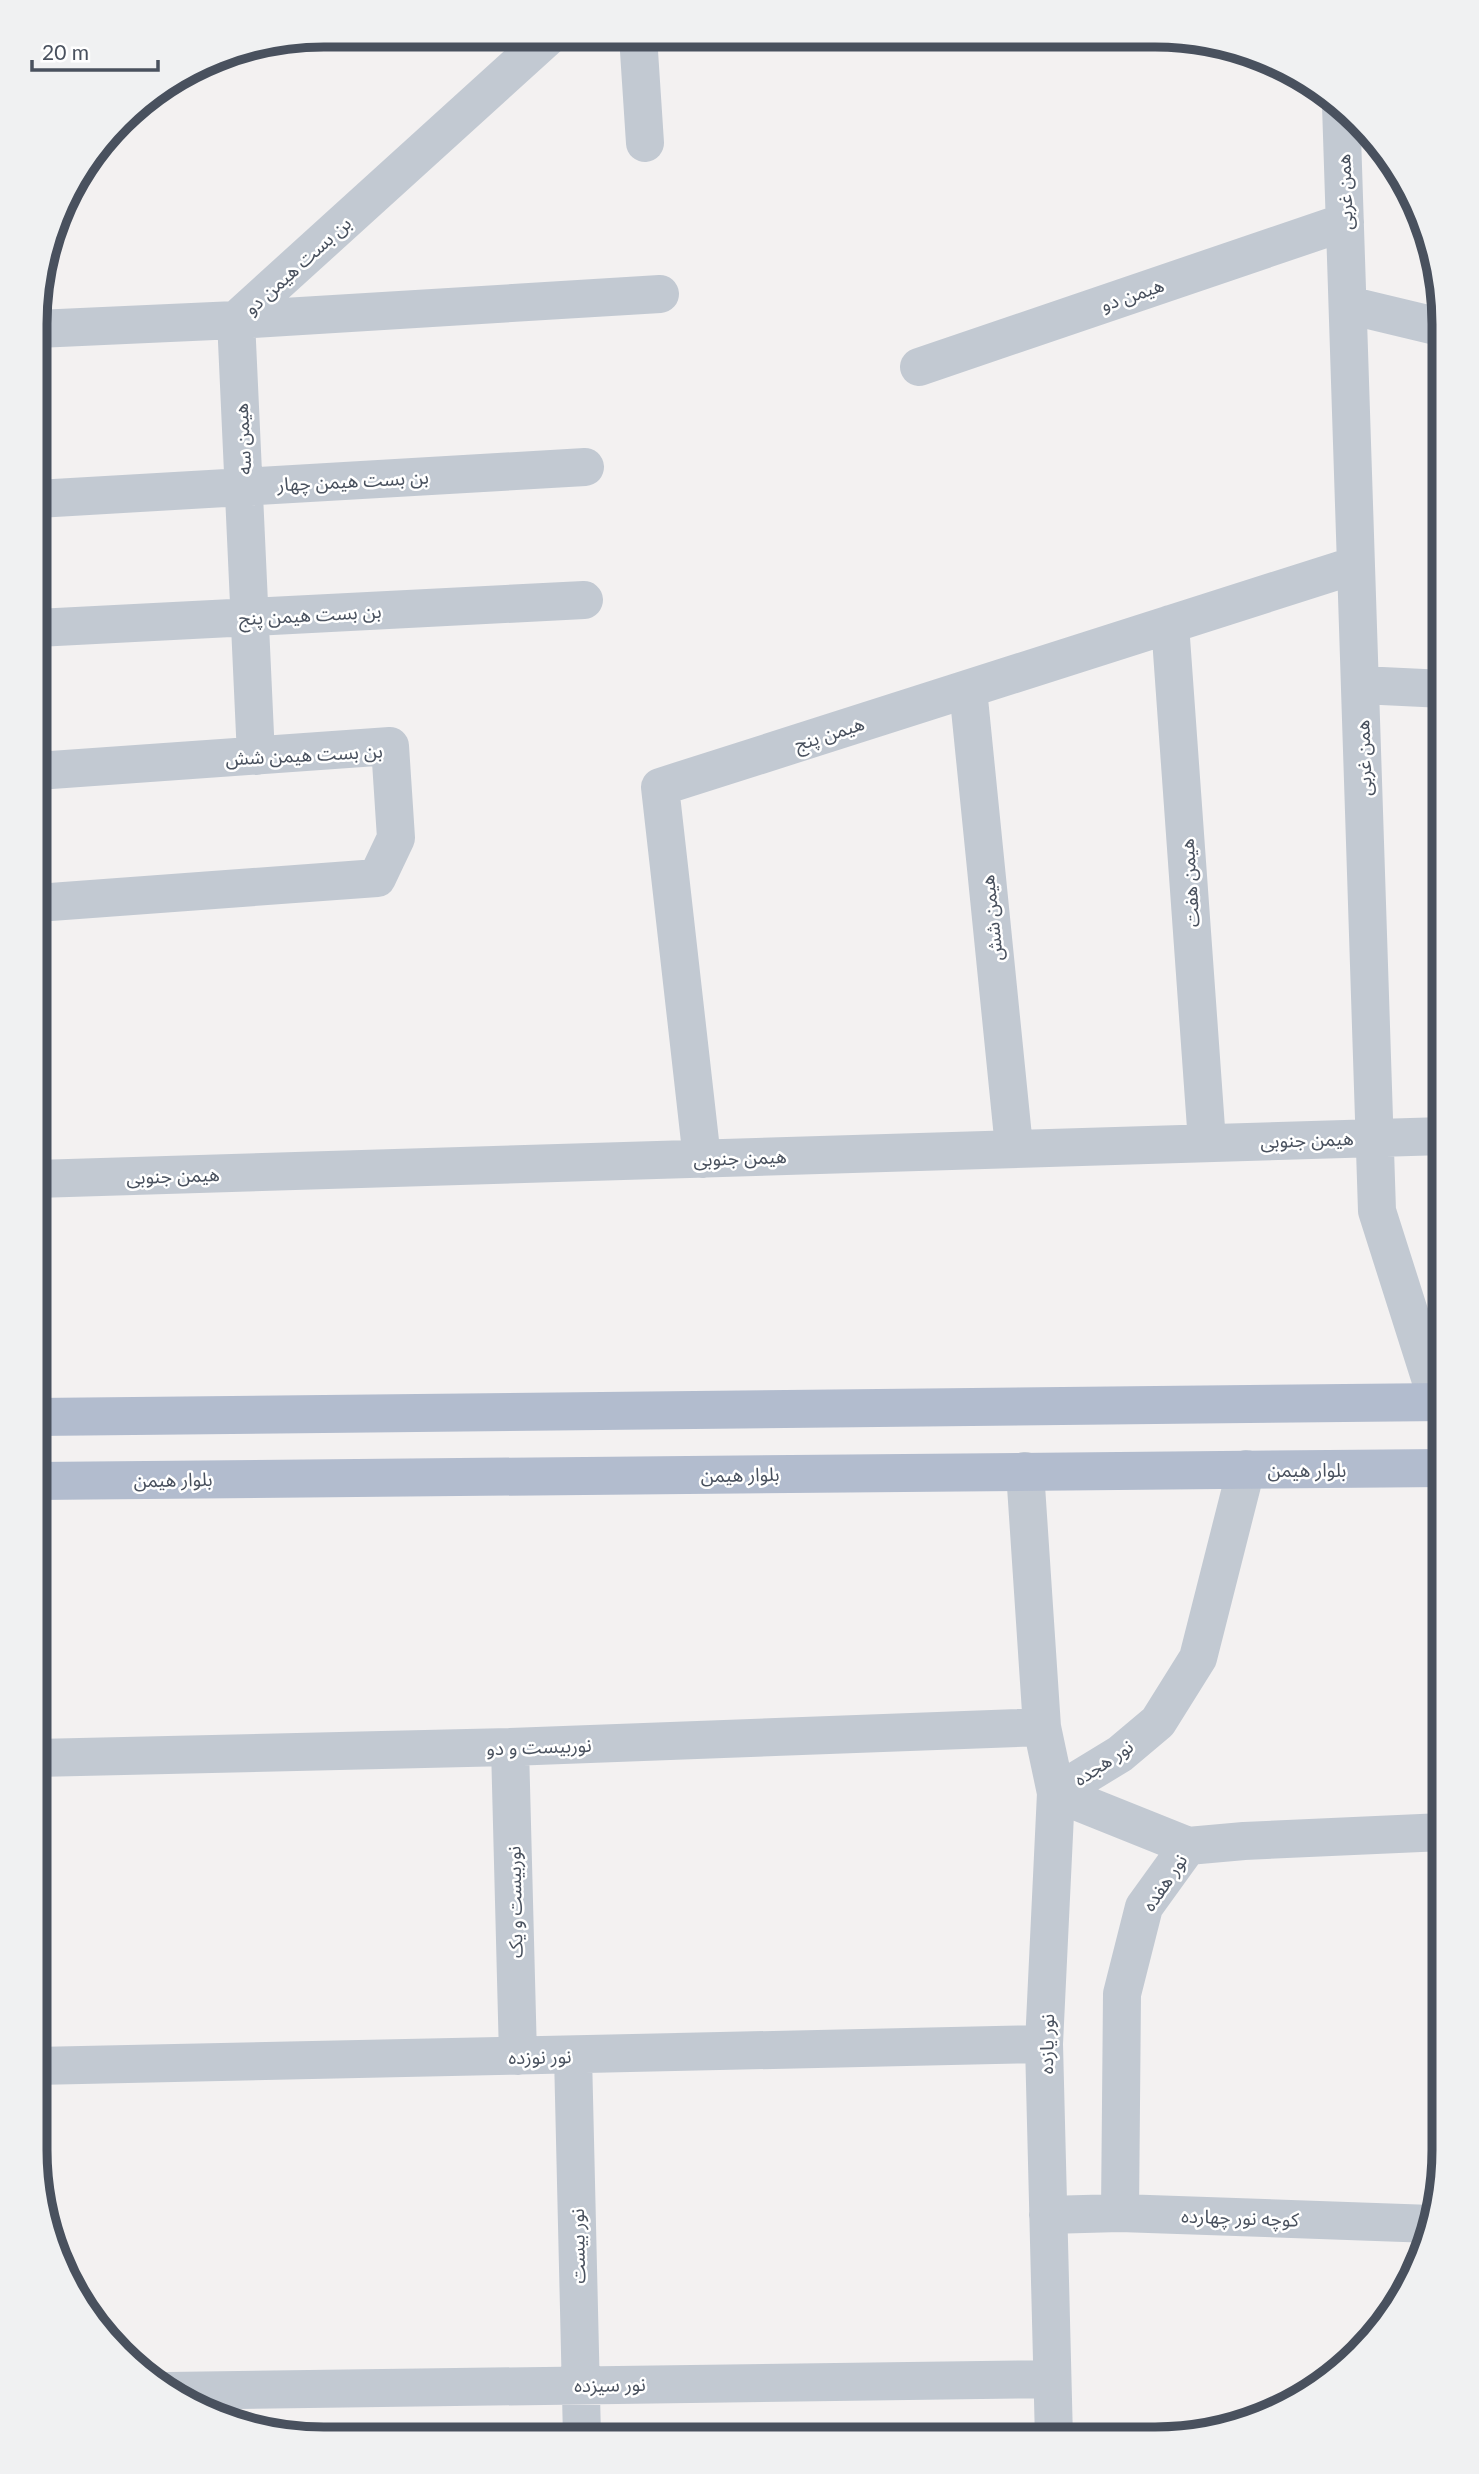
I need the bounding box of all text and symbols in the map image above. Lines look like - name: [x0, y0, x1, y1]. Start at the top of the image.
- scale bar: [32, 28, 158, 72]
- text: 20 m: [42, 39, 89, 64]
- street label: همن غربی: [1331, 153, 1358, 230]
- street label: بن بست هیمن دو: [239, 211, 356, 320]
- street label: هیمن دو: [1097, 272, 1167, 316]
- street label: هیمن سه: [229, 402, 256, 475]
- street label: بن بست هیمن چهار: [276, 465, 429, 498]
- street label: بن بست هیمن پنج: [238, 599, 382, 633]
- street label: هیمن پنج: [791, 711, 868, 759]
- street label: همن غربی: [1350, 719, 1377, 796]
- street label: بن بست هیمن شش: [225, 738, 383, 771]
- street label: هیمن هفت: [1174, 838, 1205, 928]
- street label: هیمن شش: [975, 873, 1008, 962]
- street label: هیمن جنوبی: [1260, 1126, 1354, 1153]
- street label: هیمن جنوبی: [693, 1144, 787, 1171]
- street label: هیمن جنوبی: [126, 1162, 220, 1189]
- street label: بلوار هیمن: [1268, 1458, 1346, 1482]
- street label: بلوار هیمن: [700, 1462, 780, 1487]
- street label: بلوار هیمن: [133, 1467, 213, 1492]
- street label: نوربیست و دو: [486, 1733, 592, 1760]
- street label: نور هجده: [1069, 1734, 1138, 1791]
- street label: نوربیست و یک: [502, 1846, 527, 1958]
- street label: نور هفده: [1137, 1849, 1192, 1916]
- street label: نور یازده: [1034, 2014, 1059, 2074]
- street label: نور نوزده: [508, 2044, 572, 2069]
- street label: کوچه نور چهارده: [1181, 2203, 1300, 2233]
- street label: نور بیست: [565, 2208, 590, 2284]
- street label: نور سیزده: [574, 2372, 646, 2397]

